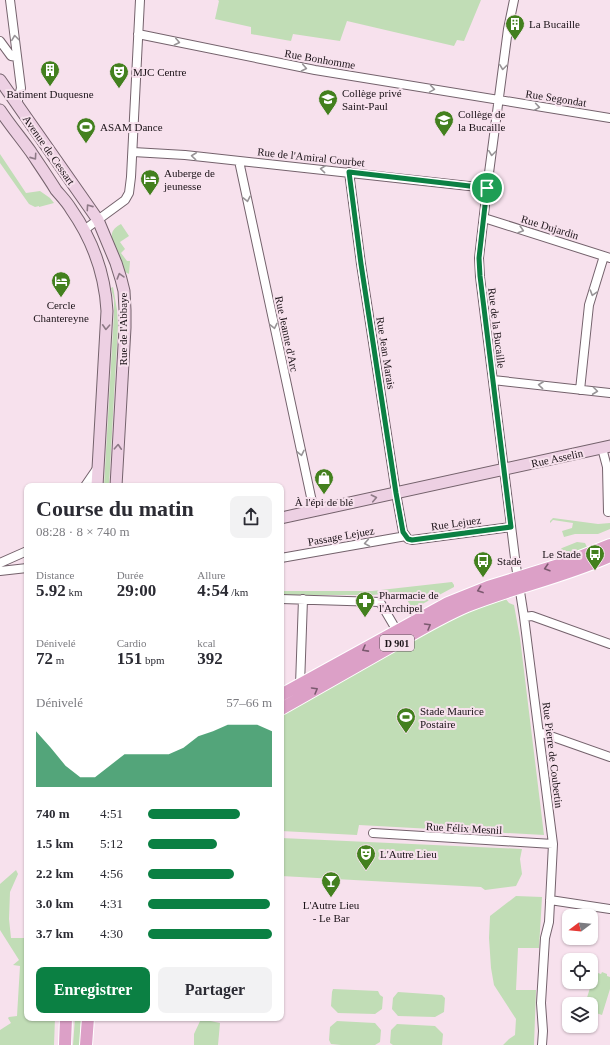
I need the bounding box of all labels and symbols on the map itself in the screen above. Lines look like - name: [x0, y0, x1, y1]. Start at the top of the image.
- building icon: La Bucaille: [504, 13, 526, 41]
- place label: La Bucaille: [529, 18, 580, 30]
- one-way arrow: [11, 35, 20, 41]
- one-way arrow: [173, 37, 180, 45]
- street label: Rue Bonhomme: [284, 47, 357, 71]
- building icon: Batiment Duquesne: [39, 59, 61, 87]
- theatre icon: MJC Centre: [108, 61, 130, 89]
- one-way arrow: [301, 63, 307, 71]
- one-way arrow: [499, 64, 508, 70]
- place label: MJC Centre: [133, 66, 187, 78]
- one-way arrow: [429, 84, 435, 93]
- place label: Collège privé Saint-Paul: [342, 87, 402, 112]
- street label: Rue Segondat: [525, 87, 587, 109]
- place label: Batiment Duquesne: [6, 88, 94, 100]
- school or university icon: Collège privé Saint-Paul: [317, 88, 339, 116]
- one-way arrow: [534, 102, 540, 110]
- place label: Collège de la Bucaille: [458, 108, 505, 133]
- school or university icon: Collège de la Bucaille: [433, 109, 455, 137]
- street label: Avenue de Cessart: [21, 113, 77, 187]
- sports icon: ASAM Dance: [75, 116, 97, 144]
- place label: ASAM Dance: [100, 121, 163, 133]
- street label: Rue de l'Amiral Courbet: [257, 145, 365, 169]
- one-way arrow: [488, 150, 497, 156]
- one-way arrow: [29, 152, 36, 159]
- one-way arrow: [191, 152, 197, 161]
- one-way arrow: [320, 165, 326, 174]
- place label: Auberge de jeunesse: [163, 167, 215, 192]
- hotel icon: Auberge de jeunesse: [139, 168, 161, 196]
- pin: [470, 171, 504, 205]
- one-way arrow: [243, 196, 251, 202]
- one-way arrow: [86, 204, 94, 211]
- street label: Rue Dujardin: [520, 213, 581, 242]
- one-way arrow: [518, 225, 525, 234]
- hotel icon: Cercle Chantereyne: [50, 270, 72, 298]
- one-way arrow: [116, 272, 125, 279]
- street label: Rue de la Bucaille: [486, 287, 508, 369]
- one-way arrow: [589, 289, 598, 296]
- street label: Rue de l'Abbaye: [117, 292, 129, 365]
- street label: Rue Jeanne d'Arc: [273, 295, 301, 373]
- place label: Cercle Chantereyne: [33, 299, 89, 324]
- street label: Rue Jean Marais: [374, 316, 398, 390]
- one-way arrow: [270, 323, 278, 329]
- one-way arrow: [102, 324, 111, 330]
- one-way arrow: [538, 381, 544, 390]
- one-way arrow: [592, 387, 598, 396]
- one-way arrow: [114, 444, 123, 450]
- street label: Rue Asselin: [530, 447, 585, 469]
- one-way arrow: [297, 450, 305, 457]
- shop icon: À l'épi de blé: [313, 467, 335, 495]
- one-way arrow: [371, 495, 377, 503]
- place label: À l'épi de blé: [295, 496, 353, 508]
- street label: Rue Lejuez: [430, 514, 482, 532]
- street label: Passage Lejuez: [307, 524, 375, 548]
- one-way arrow: [364, 538, 370, 547]
- bus stop icon: Le Stade: [584, 543, 606, 571]
- place label: Le Stade: [542, 548, 581, 560]
- bus stop icon: Stade: [472, 550, 494, 578]
- place label: Stade: [497, 555, 522, 567]
- one-way arrow: [544, 563, 551, 572]
- one-way arrow: [477, 585, 484, 593]
- place label: Pharmacie de l'Archipel: [379, 589, 439, 614]
- pharmacy icon: Pharmacie de l'Archipel: [354, 590, 376, 618]
- one-way arrow: [424, 623, 431, 630]
- road number: D 901: [380, 635, 414, 651]
- one-way arrow: [362, 644, 369, 651]
- one-way arrow: [311, 688, 318, 695]
- street label: Rue Pierre de Coubertin: [541, 701, 566, 809]
- place label: Stade Maurice Postaire: [420, 705, 484, 730]
- sports icon: Stade Maurice Postaire: [395, 706, 417, 734]
- street label: Rue Félix Mesnil: [426, 820, 502, 836]
- theatre icon: L'Autre Lieu: [355, 843, 377, 871]
- place label: L'Autre Lieu: [380, 848, 437, 860]
- bar icon: L'Autre Lieu - Le Bar: [320, 870, 342, 898]
- place label: L'Autre Lieu - Le Bar: [303, 899, 360, 924]
- north arrow: [562, 909, 598, 945]

